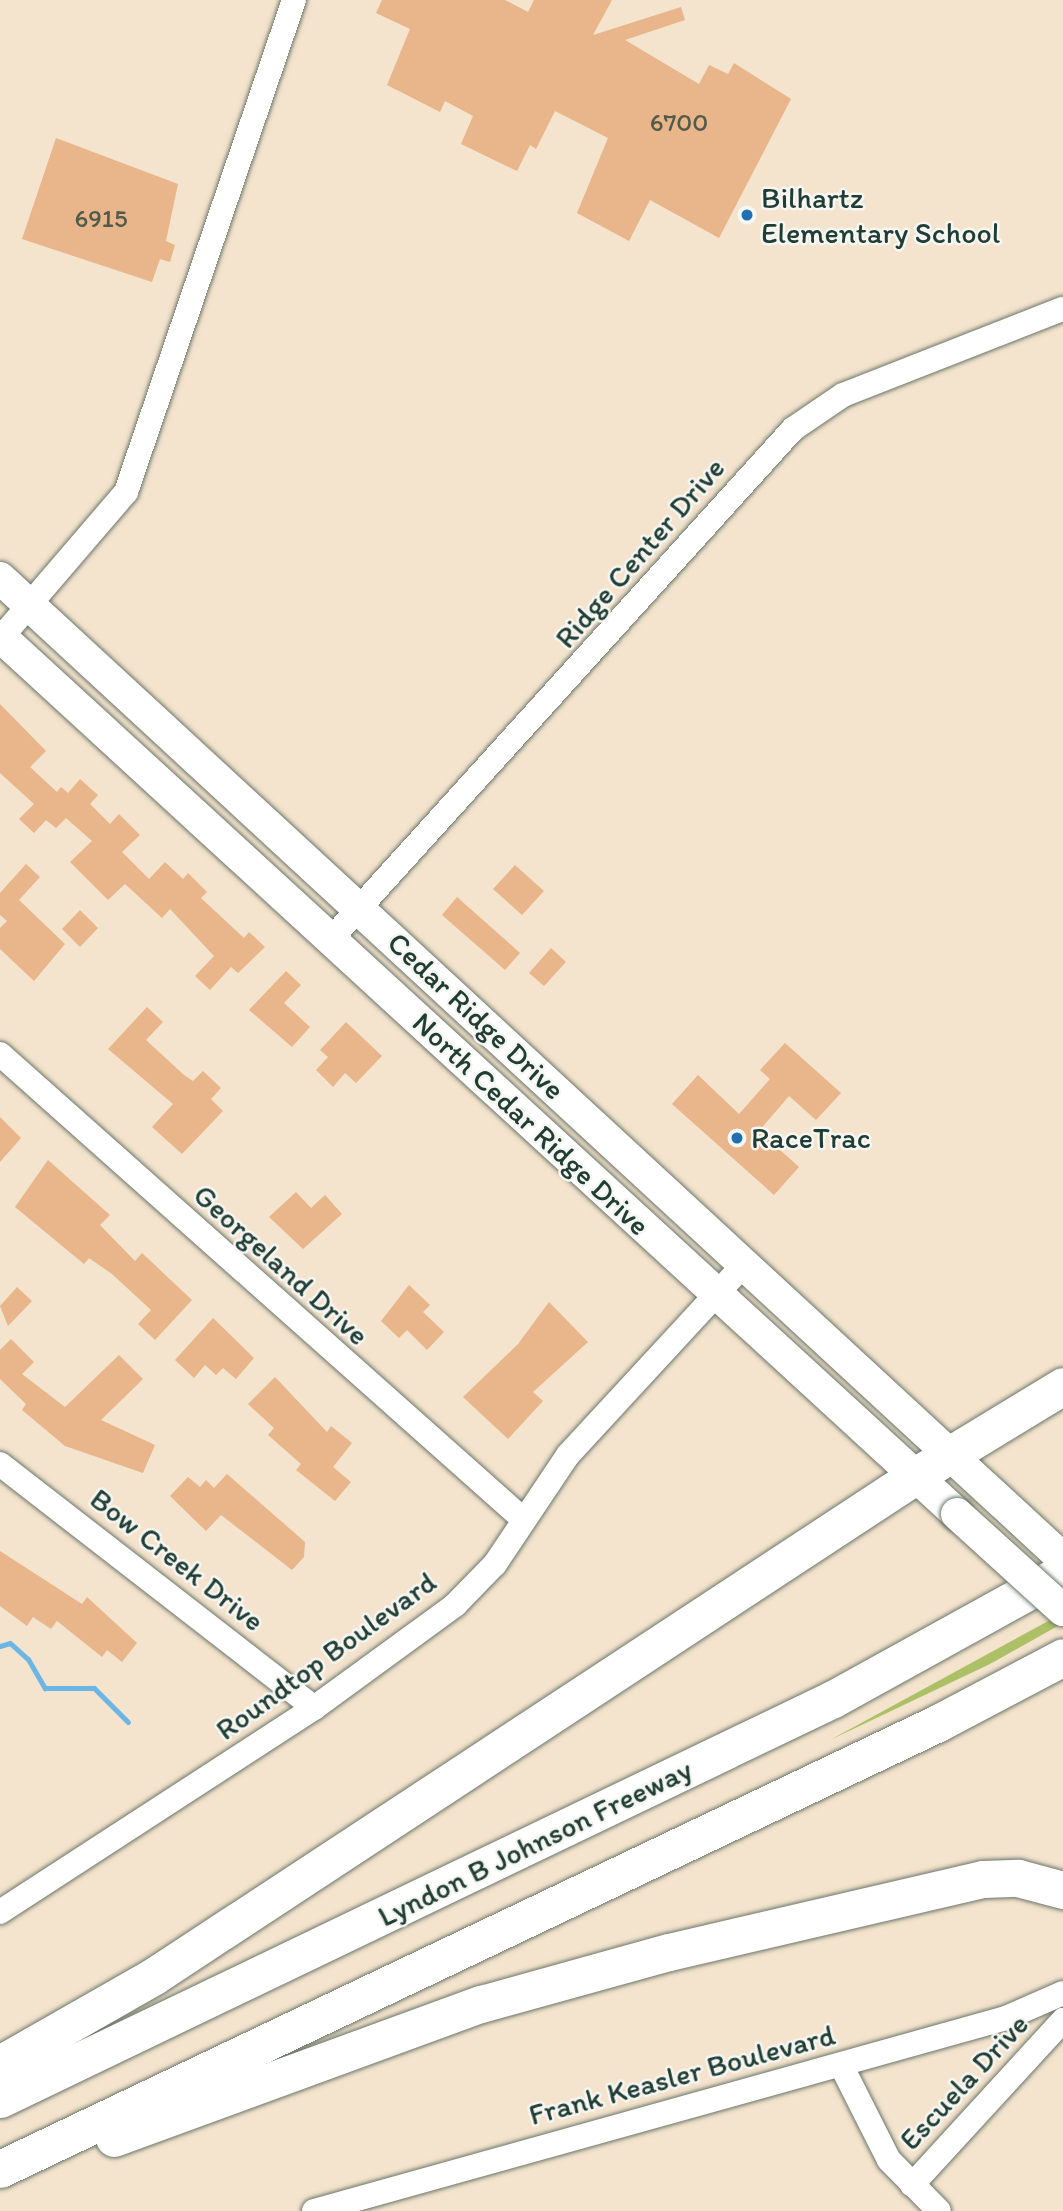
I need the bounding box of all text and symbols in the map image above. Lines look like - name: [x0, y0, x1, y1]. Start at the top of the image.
- house number: 6700: [650, 107, 708, 139]
- place label: Bilhartz Elementary School: [761, 180, 1000, 250]
- house number: 6915: [74, 203, 128, 235]
- marker: Bilhartz Elementary School: [739, 207, 755, 223]
- street label: Ridge Center Drive: [547, 450, 733, 656]
- street label: Cedar Ridge Drive: [380, 925, 572, 1107]
- street label: North Cedar Ridge Drive: [405, 1005, 657, 1243]
- place label: RaceTrac: [751, 1120, 871, 1156]
- marker: RaceTrac: [729, 1130, 745, 1146]
- street label: Georgeland Drive: [186, 1177, 376, 1353]
- street label: Bow Creek Drive: [83, 1481, 271, 1639]
- street label: Roundtop Boulevard: [209, 1564, 443, 1748]
- street label: Lyndon B Johnson Freeway: [372, 1751, 698, 1935]
- street label: Escuela Drive: [892, 2007, 1036, 2157]
- street label: Frank Keasler Boulevard: [525, 2017, 839, 2133]

